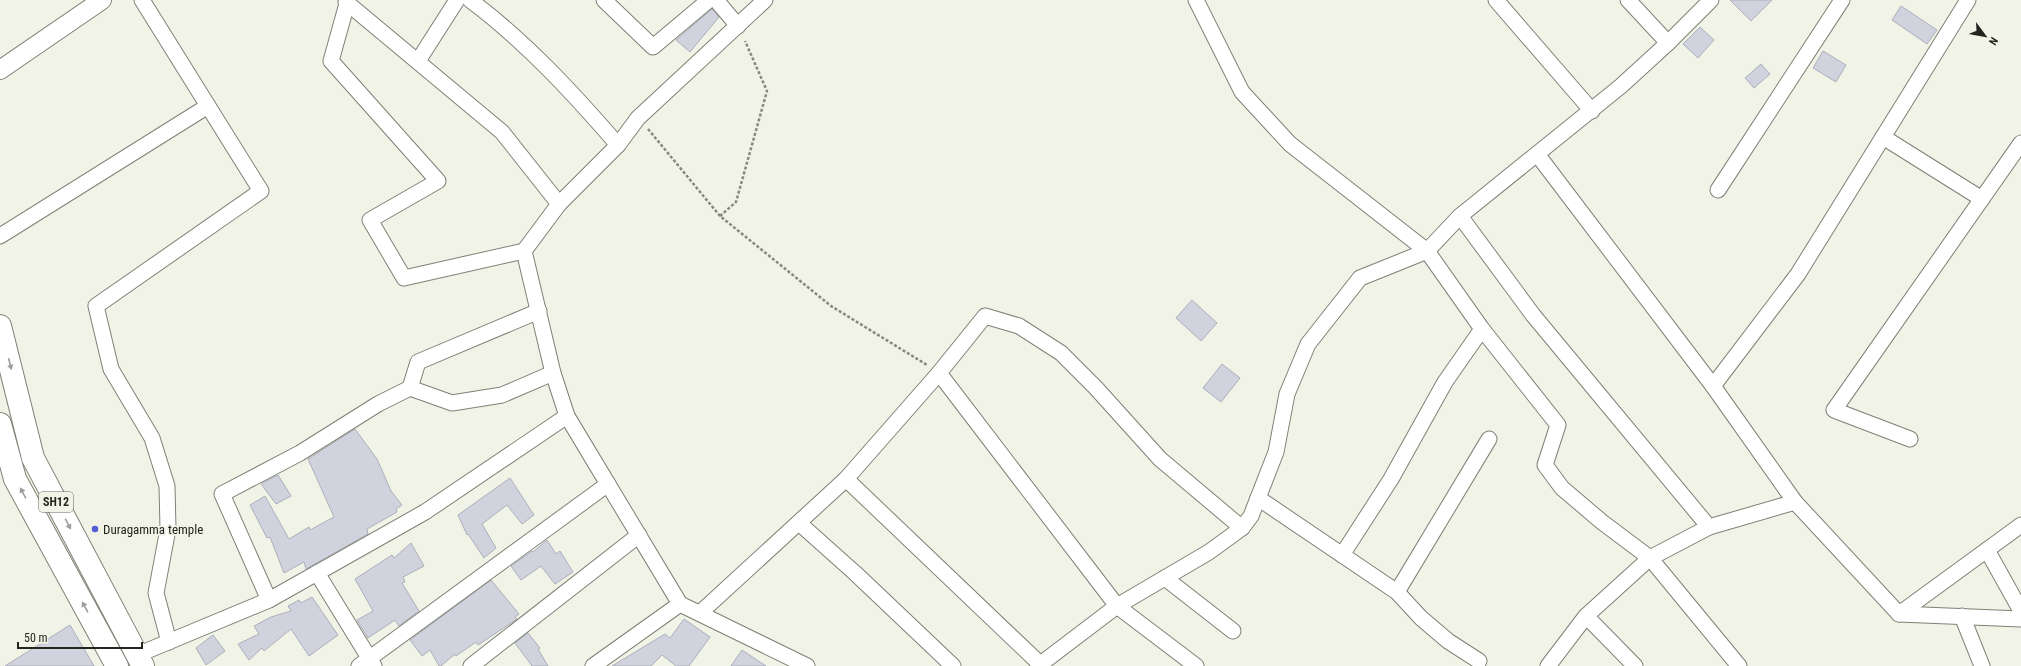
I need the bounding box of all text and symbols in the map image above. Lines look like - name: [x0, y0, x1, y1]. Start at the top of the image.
- north arrow: [1965, 16, 2005, 56]
- text: N: [1986, 35, 2000, 48]
- one-way arrow: [7, 358, 13, 370]
- one-way arrow: [20, 487, 26, 499]
- road number: SH12: [39, 492, 73, 512]
- one-way arrow: [65, 518, 71, 530]
- place label: Duragamma temple: [103, 522, 203, 537]
- marker: Duragamma temple: [90, 524, 100, 534]
- one-way arrow: [82, 601, 89, 613]
- scale bar: [18, 624, 142, 650]
- text: 50 m: [24, 631, 48, 645]

